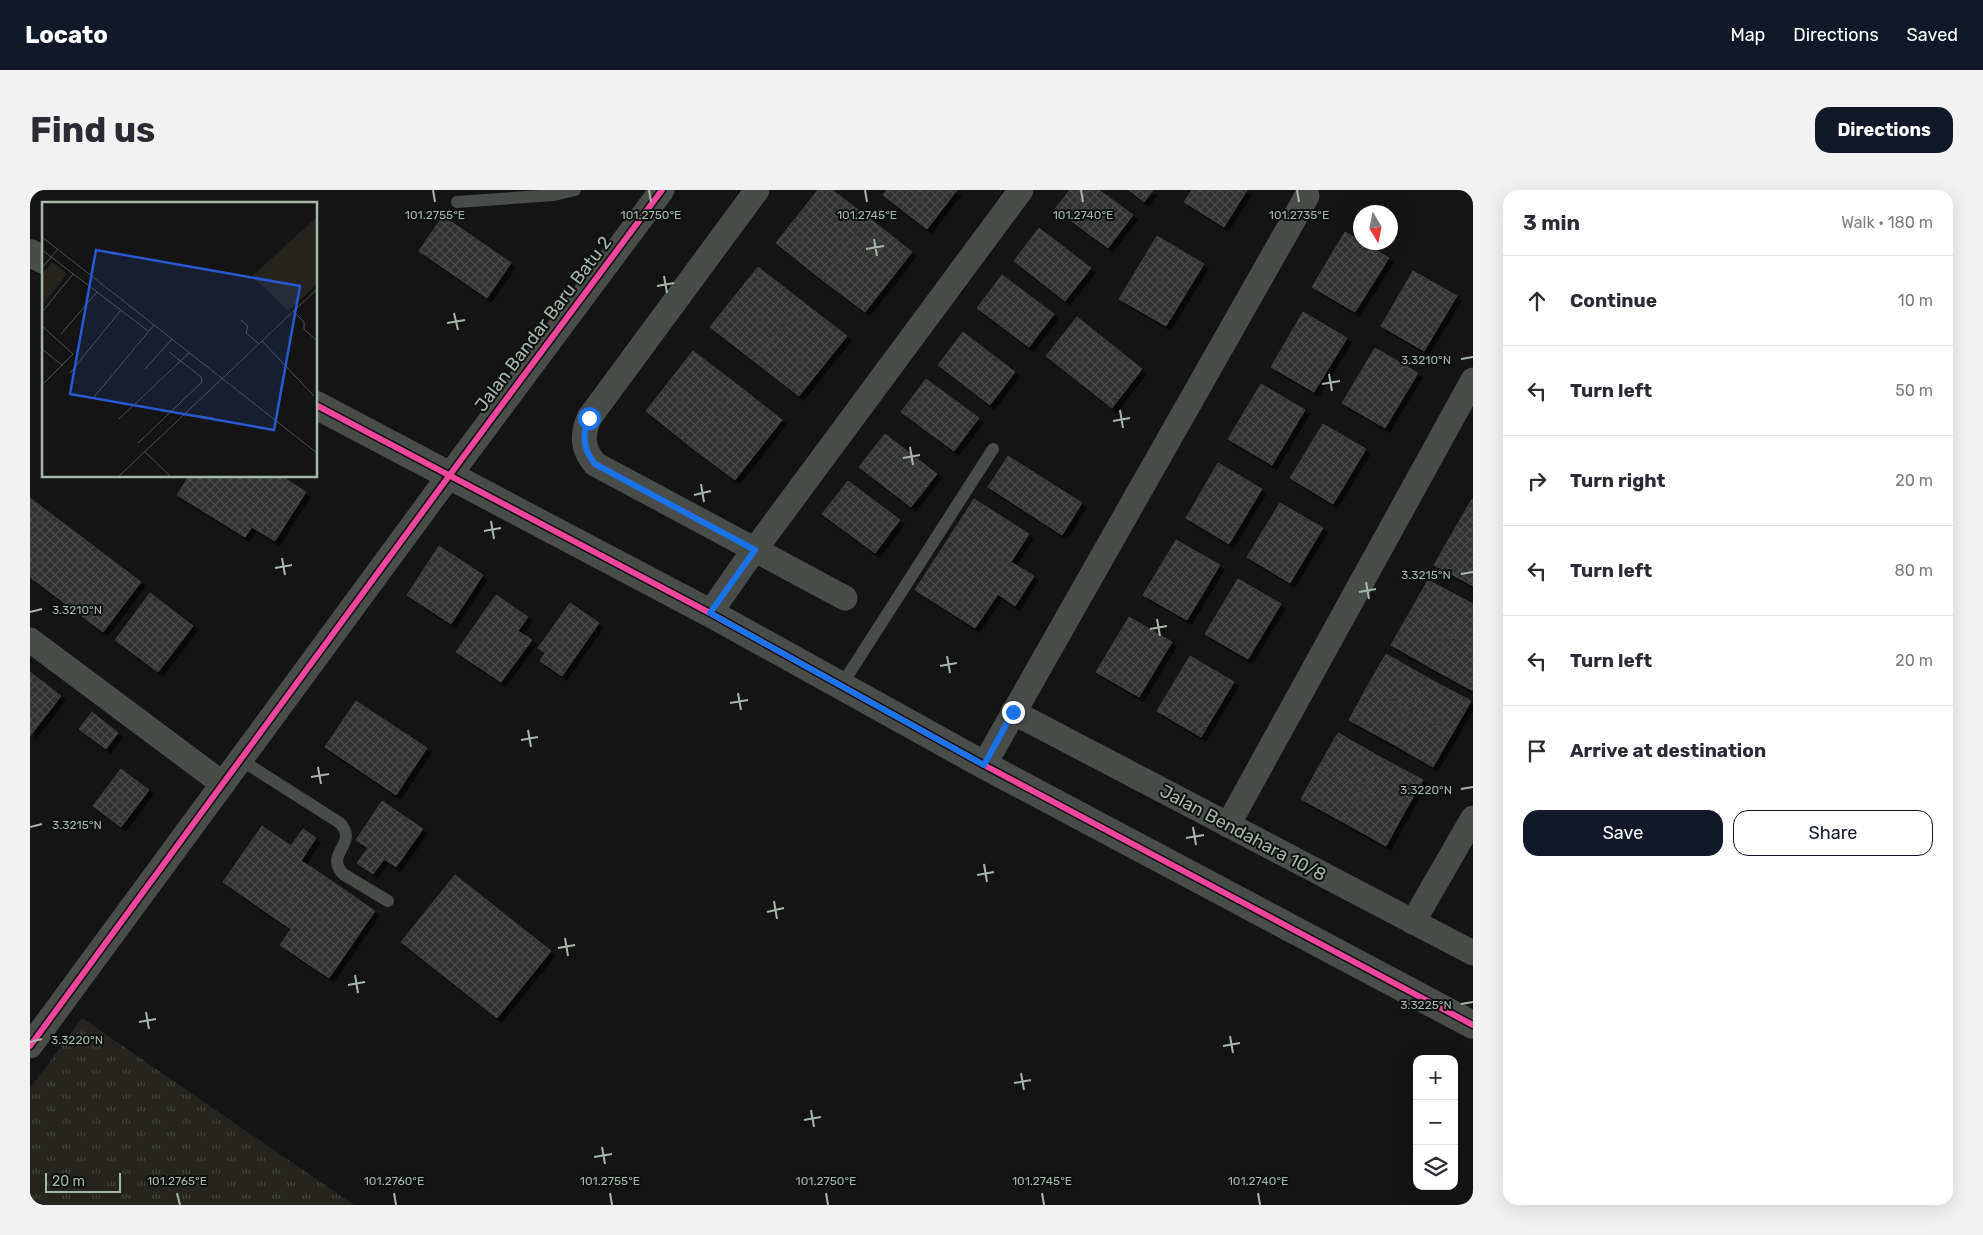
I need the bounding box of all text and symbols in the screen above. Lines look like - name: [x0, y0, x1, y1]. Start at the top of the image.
- text: Locato: [25, 21, 108, 49]
- text: Map: [1730, 24, 1765, 46]
- text: Directions: [1793, 24, 1879, 46]
- text: Saved: [1907, 24, 1958, 46]
- button: Directions: [1815, 107, 1953, 153]
- text: Find us: [30, 109, 155, 151]
- inset map: [42, 202, 318, 478]
- north arrow: [1353, 205, 1398, 250]
- text: 101.2755°E: [405, 208, 465, 222]
- text: 101.2750°E: [621, 208, 681, 222]
- text: 101.2745°E: [837, 208, 897, 222]
- text: 101.2740°E: [1053, 208, 1113, 222]
- text: 101.2735°E: [1269, 208, 1329, 222]
- text: 3 min: [1523, 210, 1580, 235]
- text: Walk · 180 m: [1841, 213, 1933, 232]
- street label: Jalan Bandar Baru Batu 2: [470, 232, 616, 416]
- icon: ahead: [1523, 287, 1551, 315]
- text: Continue: [1570, 289, 1657, 312]
- text: 10 m: [1898, 291, 1933, 310]
- text: 3.3210°N: [1401, 353, 1451, 367]
- icon: left: [1523, 377, 1551, 405]
- text: Turn left: [1570, 379, 1652, 402]
- text: 50 m: [1895, 381, 1933, 400]
- route start: [578, 407, 601, 430]
- icon: right: [1523, 467, 1551, 495]
- text: Turn right: [1570, 469, 1665, 492]
- text: 20 m: [1895, 471, 1933, 490]
- icon: left: [1523, 557, 1551, 585]
- text: Turn left: [1570, 559, 1652, 582]
- text: 80 m: [1895, 561, 1933, 580]
- text: 3.3215°N: [1401, 568, 1451, 582]
- text: 3.3210°N: [52, 603, 102, 617]
- icon: left: [1523, 647, 1551, 675]
- text: Turn left: [1570, 649, 1652, 672]
- text: 20 m: [1895, 651, 1933, 670]
- route end: [1002, 701, 1025, 724]
- icon: arrive: [1523, 737, 1551, 765]
- text: Arrive at destination: [1570, 739, 1766, 762]
- street label: Jalan Bendahara 10/8: [1156, 780, 1330, 886]
- text: 3.3220°N: [1400, 783, 1452, 797]
- button: Save: [1523, 810, 1723, 856]
- button: Share: [1733, 810, 1933, 856]
- text: 3.3215°N: [52, 818, 102, 832]
- text: 3.3225°N: [1400, 998, 1452, 1012]
- text: 3.3220°N: [51, 1033, 103, 1047]
- map controls: [1413, 1055, 1458, 1190]
- button: +: [1413, 1055, 1458, 1100]
- button: −: [1413, 1100, 1458, 1145]
- button: layers: [1413, 1145, 1458, 1190]
- scale bar: [45, 1170, 121, 1193]
- text: 20 m: [52, 1173, 85, 1190]
- text: 101.2765°E: [147, 1174, 207, 1188]
- text: 101.2760°E: [364, 1174, 424, 1188]
- text: 101.2755°E: [580, 1174, 640, 1188]
- text: 101.2750°E: [796, 1174, 856, 1188]
- text: 101.2745°E: [1012, 1174, 1072, 1188]
- text: 101.2740°E: [1228, 1174, 1288, 1188]

